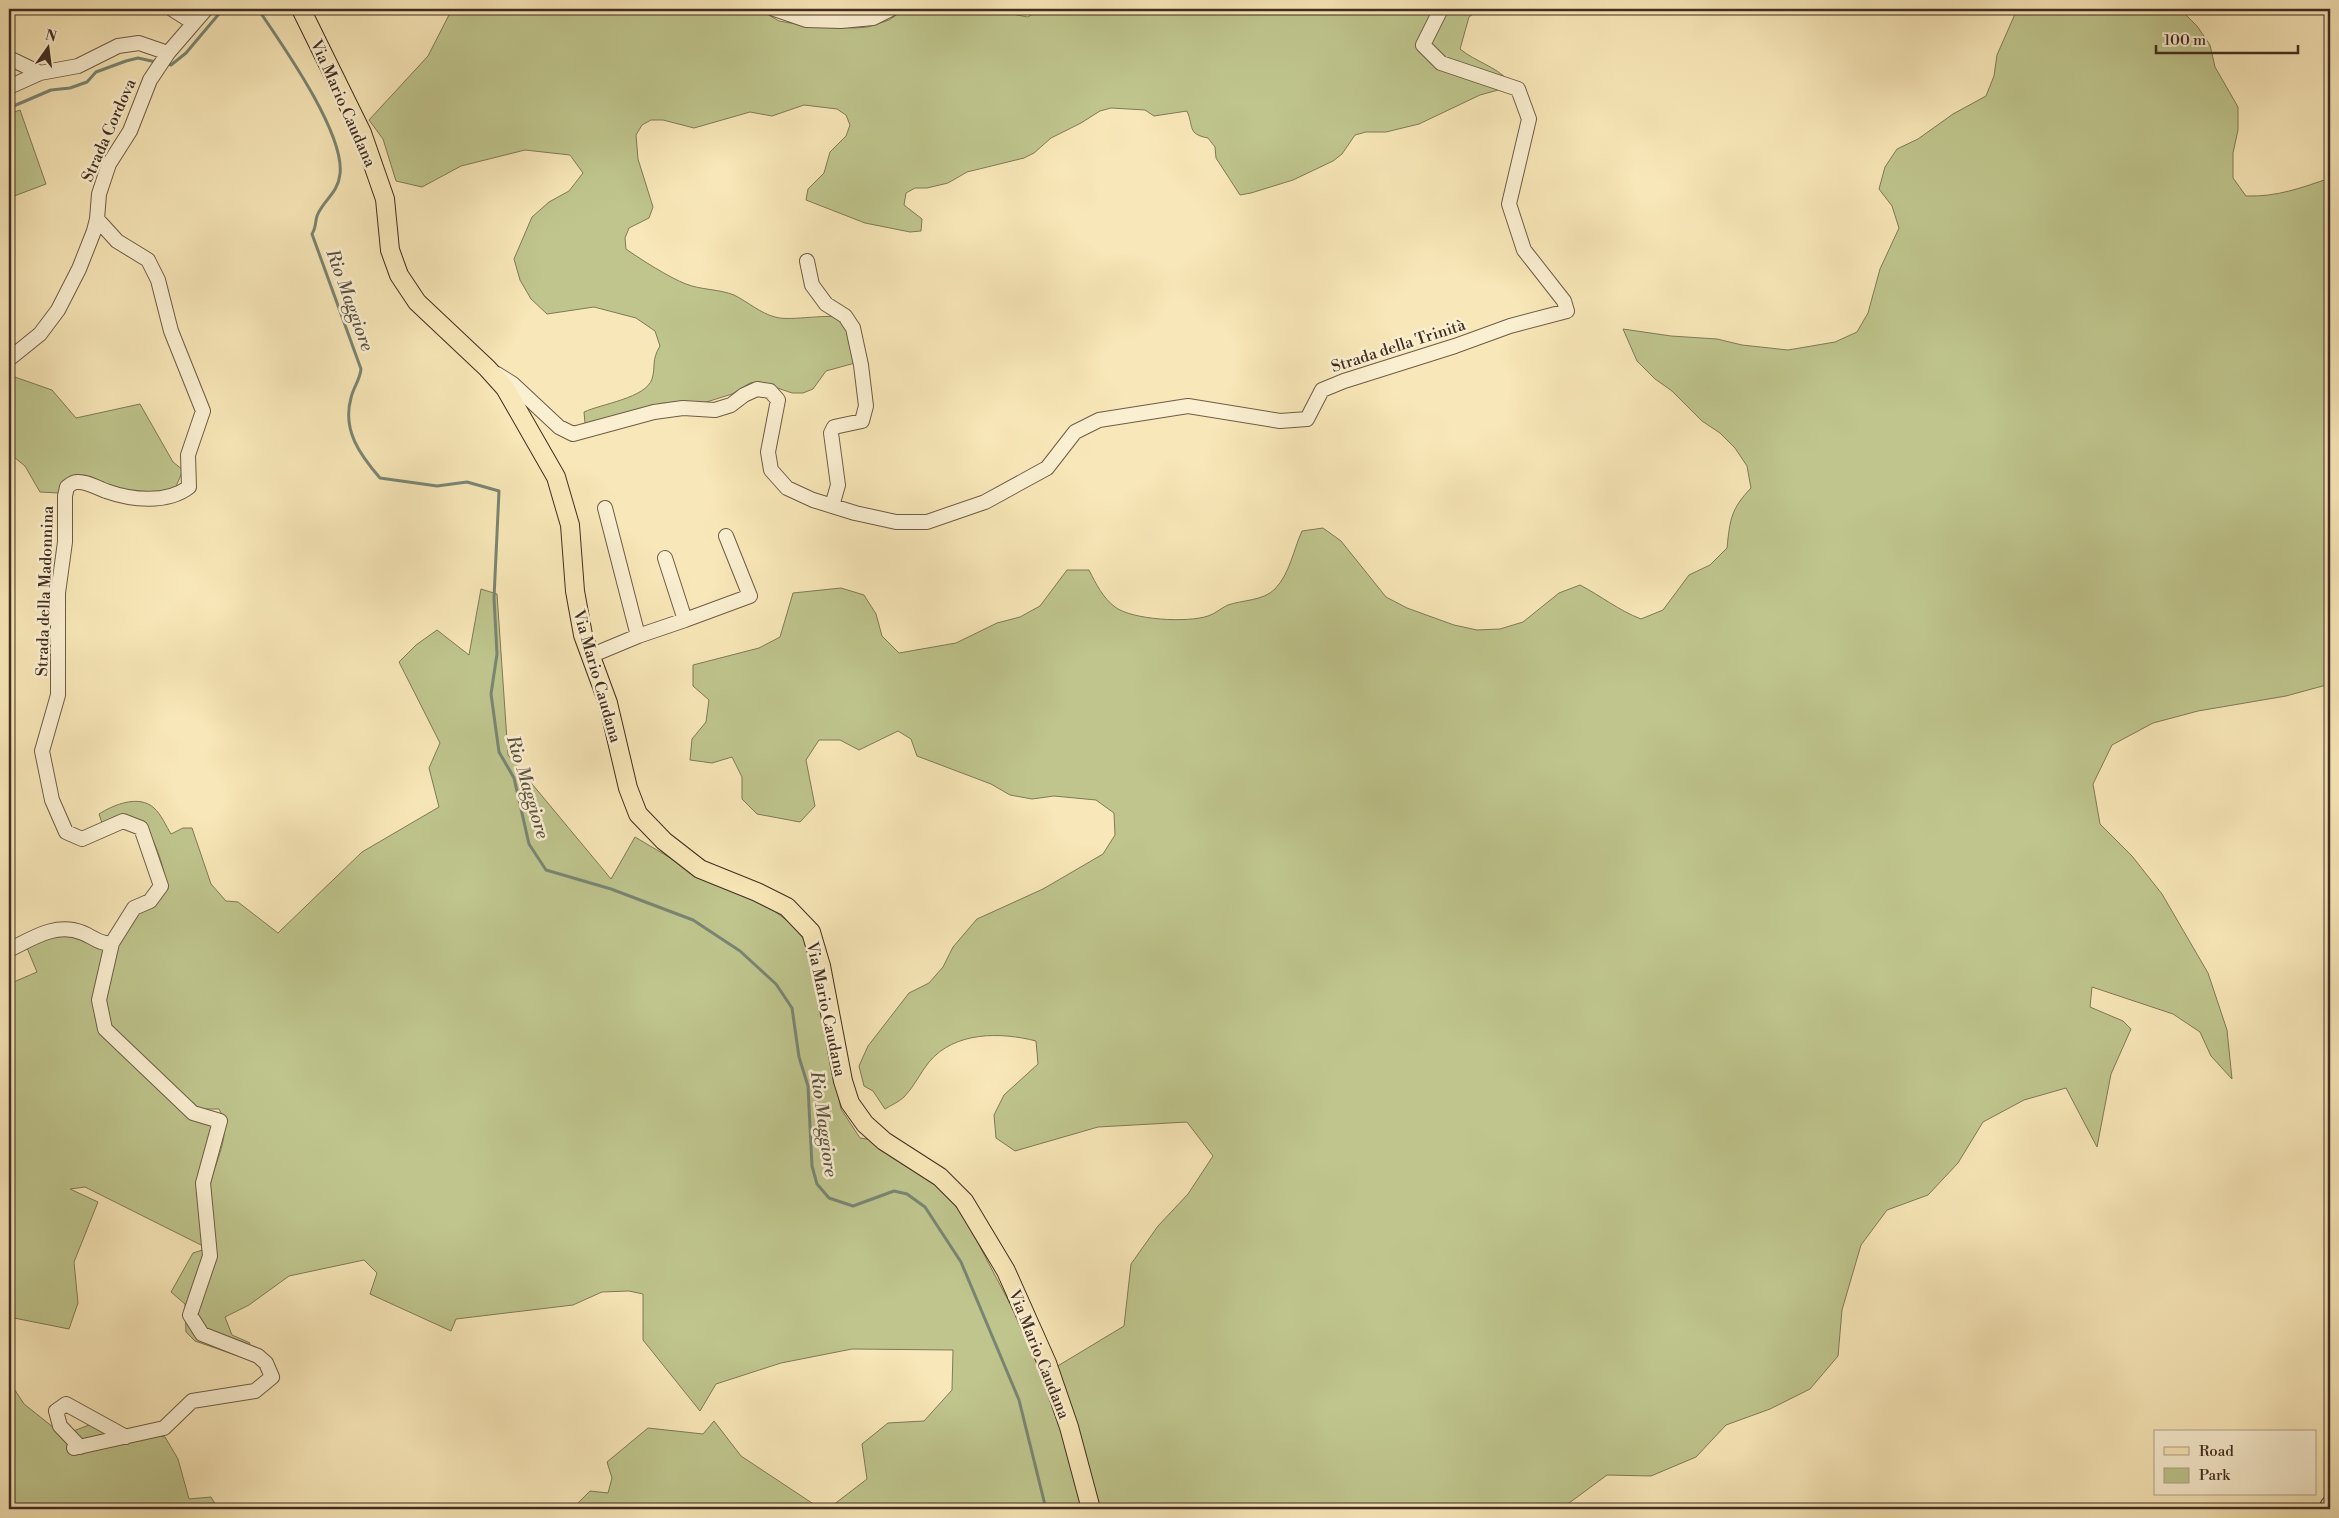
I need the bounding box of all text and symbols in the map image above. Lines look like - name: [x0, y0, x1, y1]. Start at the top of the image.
- north arrow: [22, 22, 72, 72]
- scale bar: [2156, 22, 2299, 54]
- text: N: [43, 26, 58, 46]
- text: 100 m: [2164, 31, 2206, 50]
- street label: Via Mario Caudana: [306, 36, 381, 171]
- street label: Strada Cordova: [77, 75, 141, 185]
- water label: Rio Maggiore: [320, 245, 379, 355]
- street label: Strada della Trinità: [1329, 315, 1469, 377]
- street label: Strada della Madonnina: [32, 505, 58, 677]
- street label: Via Mario Caudana: [568, 607, 626, 746]
- water label: Rio Maggiore: [501, 732, 554, 842]
- street label: Via Mario Caudana: [802, 939, 850, 1079]
- water label: Rio Maggiore: [805, 1069, 842, 1179]
- street label: Via Mario Caudana: [1004, 1286, 1074, 1423]
- legend: [2154, 1430, 2316, 1496]
- text: Road: [2199, 1442, 2234, 1461]
- text: Park: [2199, 1466, 2231, 1485]

